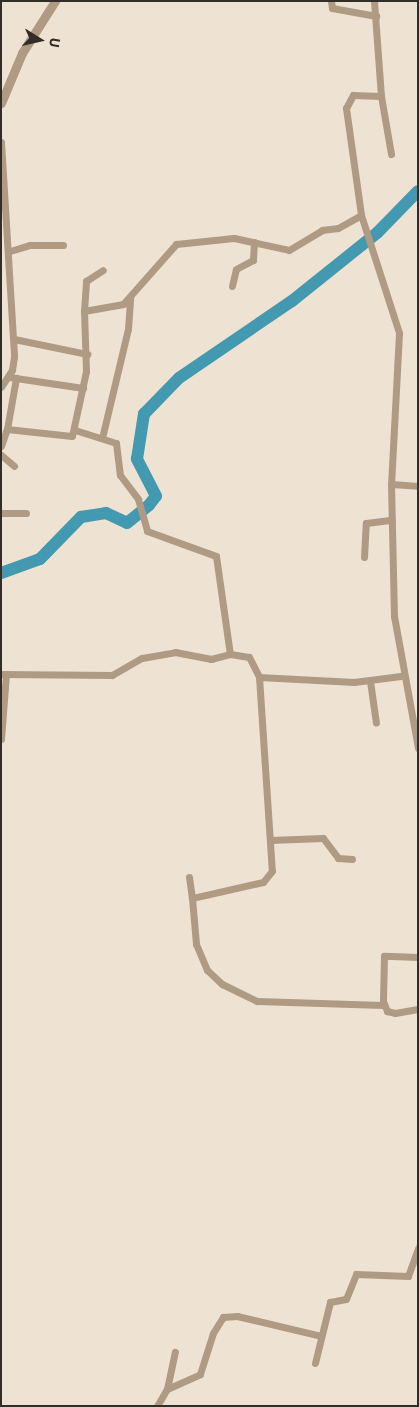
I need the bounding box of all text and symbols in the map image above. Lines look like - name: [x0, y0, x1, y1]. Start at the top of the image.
- north arrow: [15, 15, 65, 65]
- text: U: [45, 36, 64, 49]

